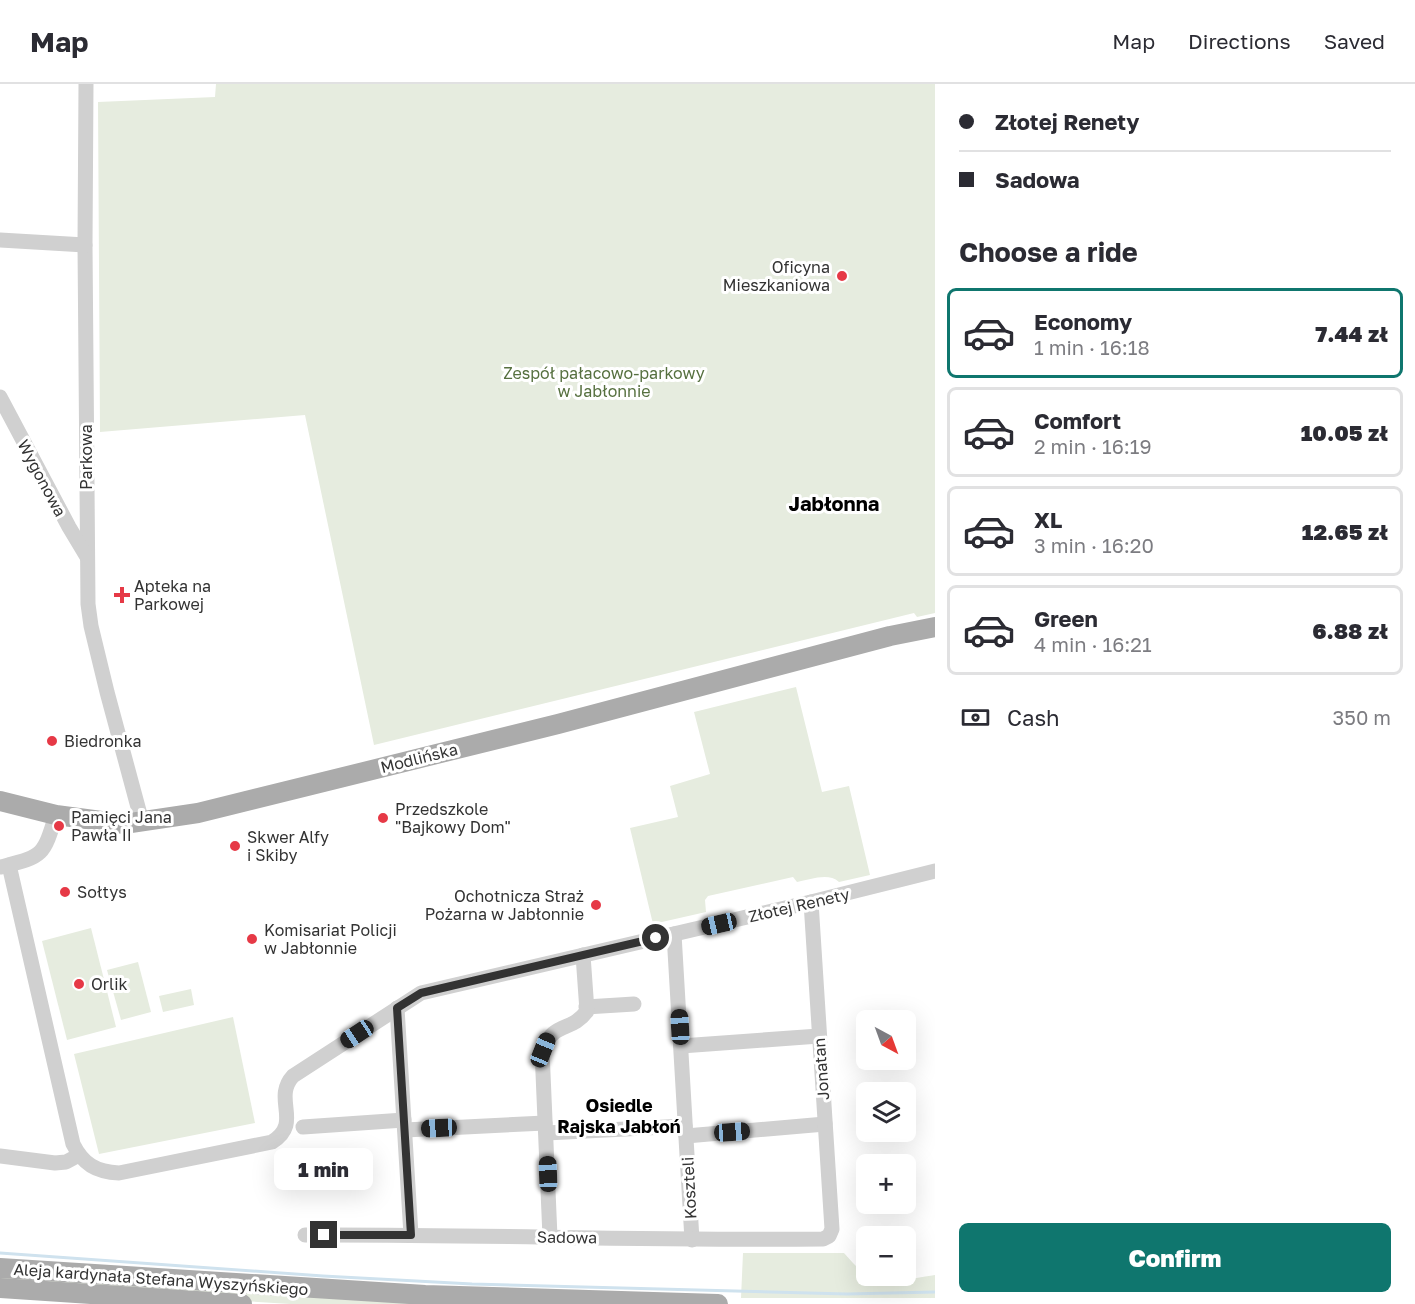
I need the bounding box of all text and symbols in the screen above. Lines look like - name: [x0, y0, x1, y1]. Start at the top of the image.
- text: Map: [30, 25, 88, 58]
- text: Map: [1112, 28, 1155, 54]
- text: Directions: [1188, 28, 1291, 54]
- text: Saved: [1324, 28, 1385, 54]
- text: Złotej Renety: [995, 108, 1140, 135]
- text: Sadowa: [995, 166, 1080, 193]
- text: Choose a ride: [959, 236, 1138, 268]
- place label: Oficyna Mieszkaniowa: [723, 257, 830, 295]
- marker: Oficyna Mieszkaniowa: [835, 269, 849, 283]
- icon: car: [962, 306, 1016, 360]
- text: Economy: [1034, 308, 1132, 335]
- text: 7.44 zł: [1315, 320, 1388, 347]
- text: 1 min · 16:18: [1034, 335, 1150, 359]
- park label: Zespół pałacowo-parkowy w Jabłonnie: [503, 363, 705, 401]
- icon: car: [962, 405, 1016, 459]
- text: Comfort: [1034, 407, 1121, 434]
- text: 10.05 zł: [1301, 419, 1388, 446]
- street label: Parkowa: [76, 424, 96, 490]
- text: 2 min · 16:19: [1034, 434, 1152, 458]
- street label: Wygonowa: [13, 436, 71, 520]
- district label: Jabłonna: [789, 491, 879, 515]
- icon: car: [962, 504, 1016, 558]
- text: XL: [1034, 506, 1062, 533]
- text: 12.65 zł: [1302, 518, 1388, 545]
- text: 3 min · 16:20: [1034, 533, 1154, 557]
- place label: Apteka na Parkowej: [134, 576, 211, 614]
- marker: Apteka na Parkowej: [115, 588, 129, 602]
- icon: car: [962, 603, 1016, 657]
- text: Green: [1034, 605, 1098, 632]
- text: 6.88 zł: [1312, 617, 1388, 644]
- text: 4 min · 16:21: [1034, 632, 1152, 656]
- icon: cash: [959, 701, 992, 734]
- text: Cash: [1007, 704, 1060, 731]
- text: 350 m: [1333, 705, 1391, 729]
- place label: Biedronka: [64, 731, 142, 751]
- marker: Biedronka: [45, 734, 59, 748]
- street label: Modlińska: [378, 739, 460, 777]
- place label: Przedszkole "Bajkowy Dom": [395, 799, 511, 837]
- place label: Pamięci Jana Pawła II: [71, 807, 172, 845]
- marker: Przedszkole "Bajkowy Dom": [376, 811, 390, 825]
- marker: Pamięci Jana Pawła II: [52, 819, 66, 833]
- place label: Skwer Alfy i Skiby: [247, 827, 329, 865]
- marker: Skwer Alfy i Skiby: [228, 839, 242, 853]
- place label: Sołtys: [77, 882, 127, 902]
- street label: Złotej Renety: [747, 884, 852, 926]
- marker: Sołtys: [58, 885, 72, 899]
- place label: Ochotnicza Straż Pożarna w Jabłonnie: [425, 886, 584, 924]
- marker: Ochotnicza Straż Pożarna w Jabłonnie: [589, 898, 603, 912]
- car: [699, 911, 739, 937]
- place label: Komisariat Policji w Jabłonnie: [264, 920, 397, 958]
- route start: [642, 924, 669, 951]
- marker: Komisariat Policji w Jabłonnie: [245, 932, 259, 946]
- place label: Orlik: [91, 974, 128, 994]
- marker: Orlik: [72, 977, 86, 991]
- car: [670, 1009, 690, 1045]
- north arrow: [856, 1010, 916, 1070]
- map controls: [856, 1010, 916, 1286]
- car: [337, 1017, 377, 1051]
- car: [528, 1030, 558, 1070]
- street label: Jonatan: [809, 1037, 833, 1101]
- button: layers: [856, 1082, 916, 1142]
- district label: Osiedle Rajska Jabłoń: [557, 1094, 681, 1137]
- car: [421, 1118, 457, 1138]
- car: [713, 1122, 751, 1142]
- callout: 1 min: [274, 1148, 374, 1190]
- button: +: [856, 1154, 916, 1214]
- car: [538, 1156, 558, 1192]
- street label: Koszteli: [677, 1156, 701, 1220]
- text: 1 min: [298, 1157, 349, 1181]
- route end: [310, 1221, 337, 1248]
- button: Confirm: [959, 1223, 1391, 1292]
- street label: Sadowa: [537, 1226, 597, 1248]
- button: −: [856, 1226, 916, 1286]
- street label: Aleja kardynała Stefana Wyszyńskiego: [13, 1259, 309, 1299]

